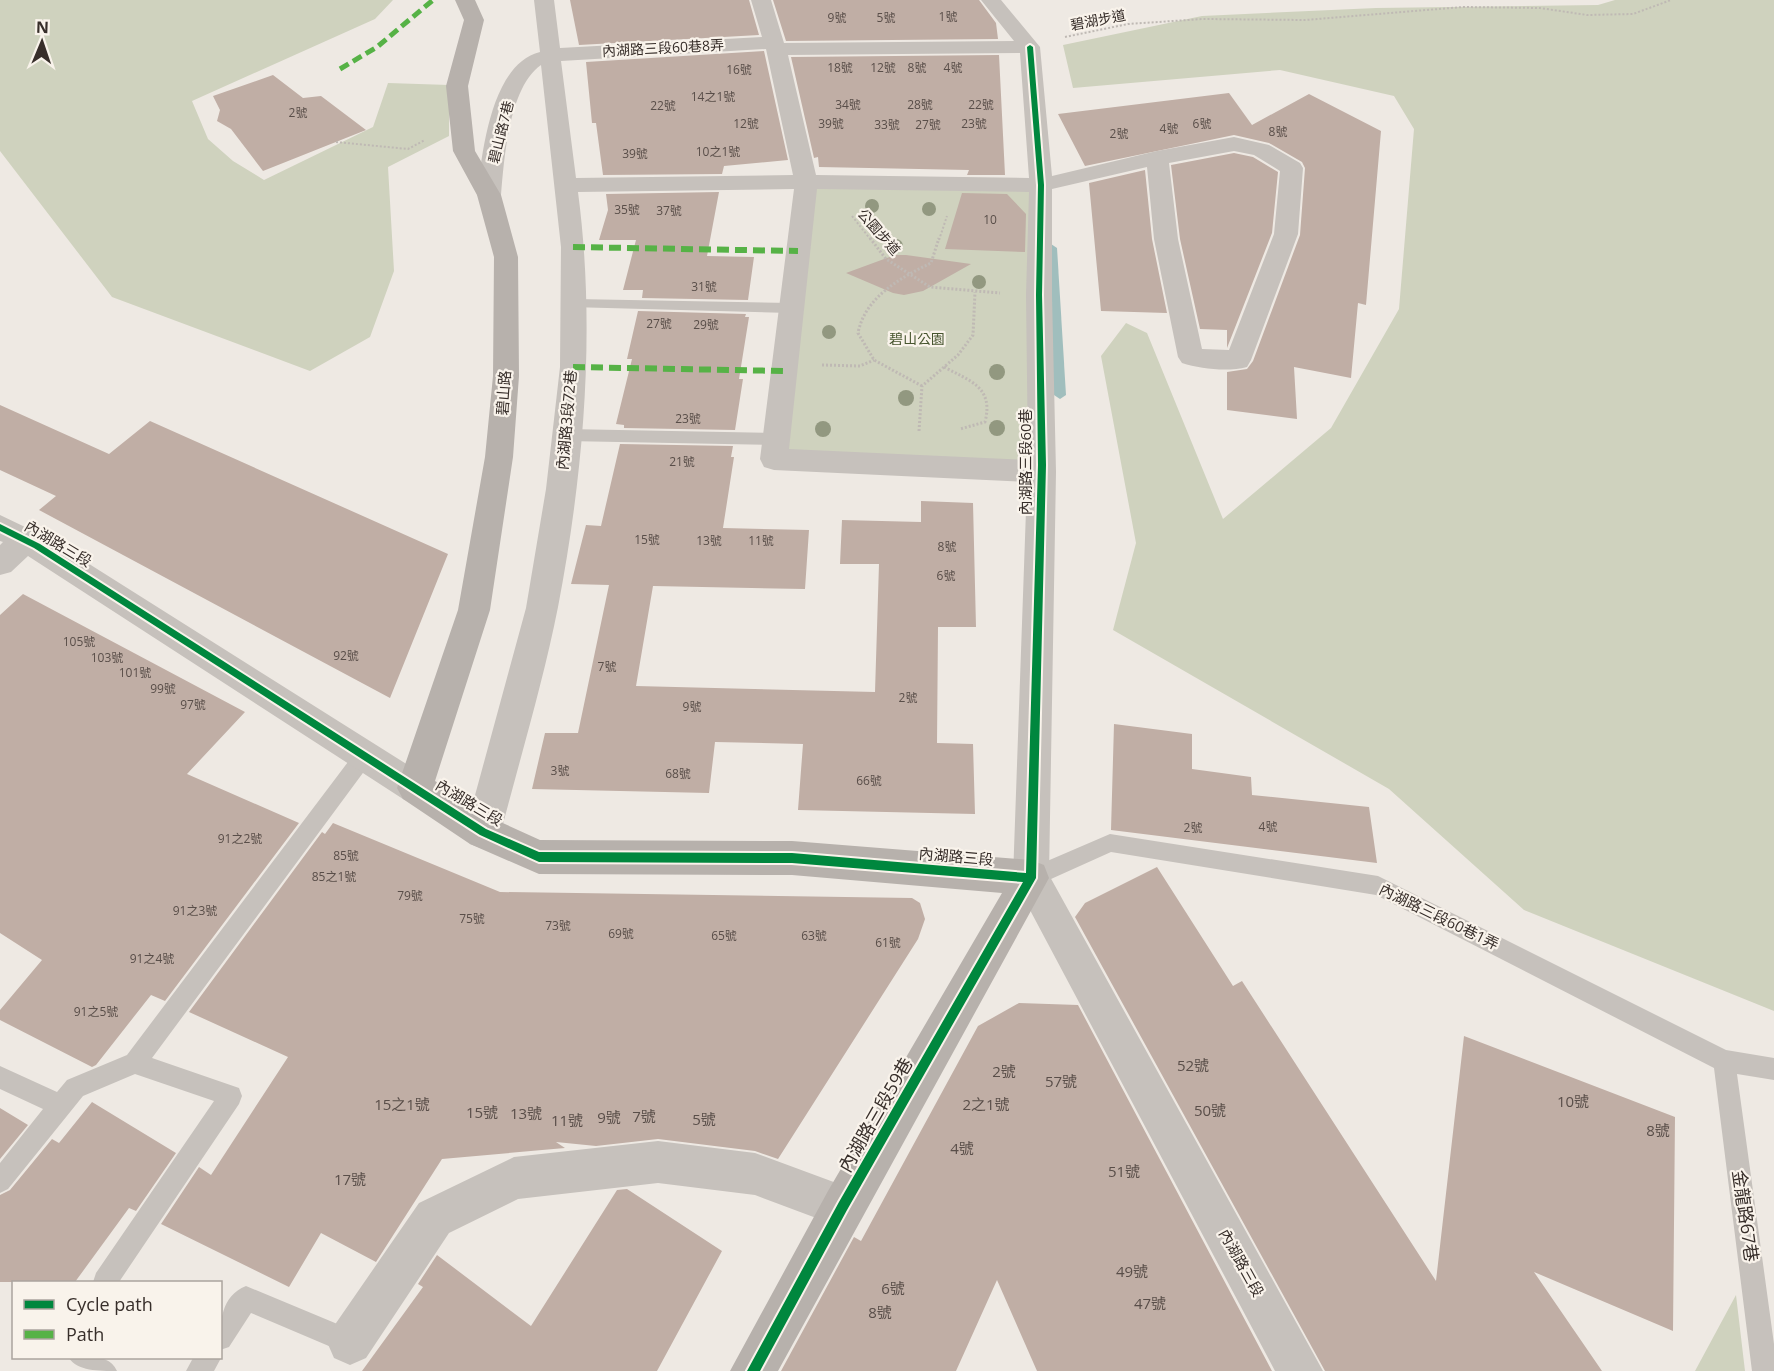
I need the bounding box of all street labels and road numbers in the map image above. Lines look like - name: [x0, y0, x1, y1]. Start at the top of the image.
- street label: 碧湖步道: [1069, 5, 1127, 34]
- street label: 內湖路三段60巷8弄: [602, 35, 724, 60]
- street label: 碧山路7巷: [484, 99, 517, 165]
- street label: 公園步道: [854, 204, 905, 259]
- street label: 內湖路3段72巷: [552, 369, 580, 471]
- street label: 碧山路: [491, 370, 515, 416]
- street label: 內湖路三段60巷: [1015, 408, 1035, 516]
- street label: 內湖路三段: [21, 515, 96, 571]
- street label: 內湖路三段: [432, 774, 507, 830]
- street label: 內湖路三段: [918, 843, 994, 869]
- street label: 內湖路三段60巷1弄: [1376, 878, 1503, 954]
- street label: 內湖路三段59巷: [833, 1053, 918, 1176]
- street label: 金龍路67巷: [1728, 1168, 1764, 1263]
- street label: 內湖路三段: [1215, 1225, 1269, 1300]

